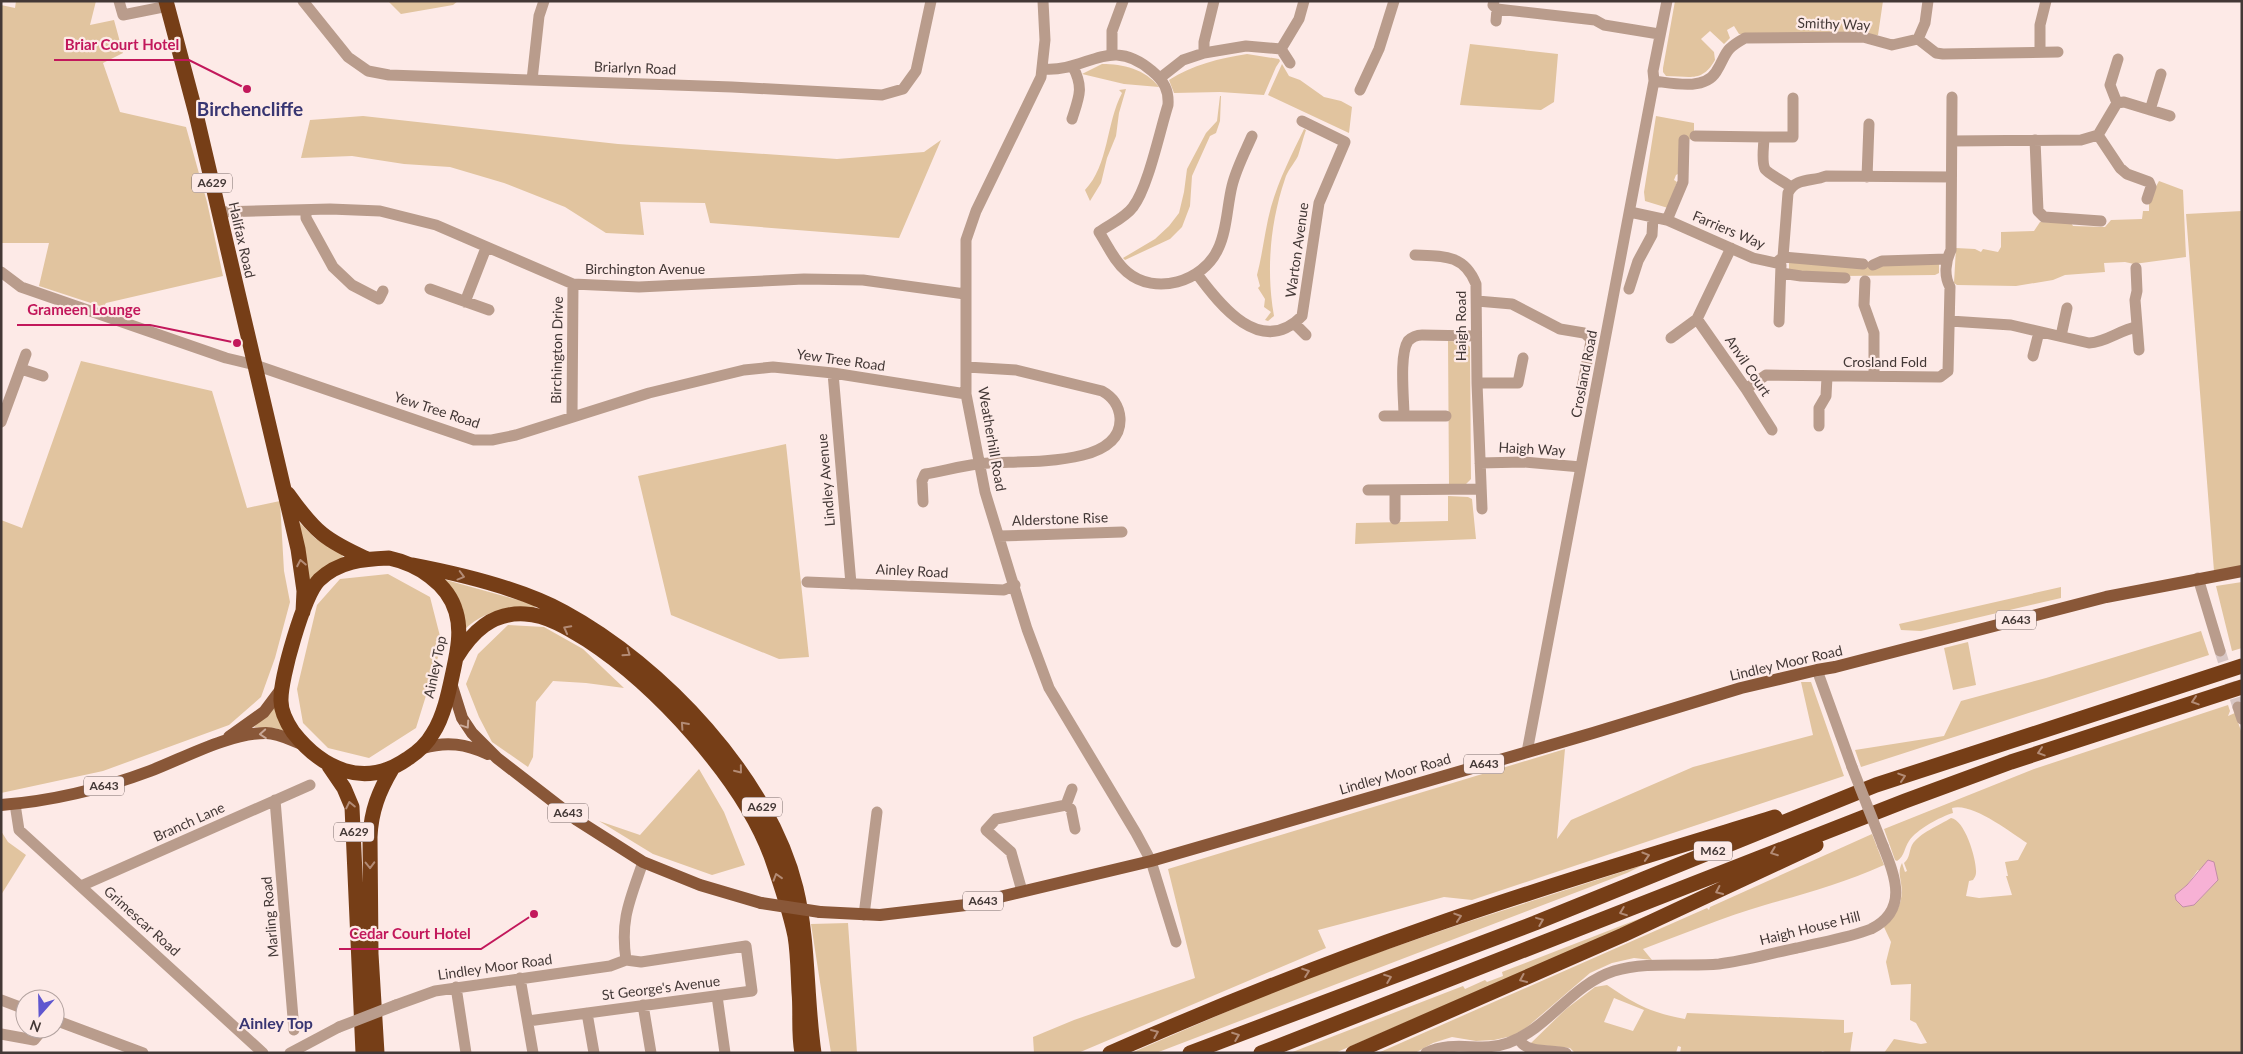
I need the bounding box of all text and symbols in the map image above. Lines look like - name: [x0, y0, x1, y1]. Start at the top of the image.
- street label: Smithy Way: [1797, 14, 1872, 33]
- callout: Briar Court Hotel: [54, 30, 189, 60]
- text: Briar Court Hotel: [65, 35, 179, 53]
- street label: Briarlyn Road: [594, 58, 676, 77]
- district label: Birchencliffe: [197, 97, 303, 120]
- road number: A629: [192, 174, 232, 192]
- street label: Halifax Road: [225, 200, 259, 280]
- street label: Warton Avenue: [1281, 201, 1312, 299]
- street label: Farriers Way: [1690, 207, 1769, 253]
- street label: Birchington Avenue: [585, 260, 705, 277]
- street label: Haigh Road: [1452, 291, 1469, 361]
- callout: Grameen Lounge: [17, 295, 150, 325]
- street label: Birchington Drive: [547, 296, 566, 404]
- text: Grameen Lounge: [27, 300, 141, 318]
- street label: Crosland Road: [1567, 329, 1600, 419]
- street label: Anvil Court: [1722, 332, 1775, 399]
- street label: Yew Tree Road: [796, 345, 886, 374]
- street label: Crosland Fold: [1843, 353, 1927, 370]
- street label: Weatherhill Road: [975, 385, 1010, 492]
- street label: Yew Tree Road: [392, 388, 482, 431]
- street label: Lindley Avenue: [813, 433, 838, 527]
- street label: Haigh Way: [1498, 438, 1567, 459]
- street label: Alderstone Rise: [1012, 508, 1108, 529]
- one-way arrow: [296, 559, 306, 568]
- street label: Ainley Road: [875, 560, 949, 581]
- one-way arrow: [456, 570, 465, 581]
- road number: A643: [1996, 610, 2036, 630]
- one-way arrow: [563, 625, 572, 635]
- street label: Ainley Top: [420, 634, 449, 700]
- street label: Lindley Moor Road: [1728, 641, 1844, 684]
- one-way arrow: [621, 647, 631, 656]
- one-way arrow: [2191, 695, 2200, 705]
- one-way arrow: [460, 719, 470, 728]
- one-way arrow: [680, 722, 689, 731]
- one-way arrow: [259, 729, 267, 740]
- one-way arrow: [2037, 746, 2045, 756]
- street label: Lindley Moor Road: [1337, 749, 1453, 798]
- road number: A643: [1464, 754, 1504, 774]
- one-way arrow: [733, 765, 742, 774]
- one-way arrow: [1898, 772, 1906, 782]
- road number: A643: [84, 776, 124, 796]
- street label: Branch Lane: [151, 798, 227, 845]
- road number: A629: [742, 798, 782, 816]
- one-way arrow: [346, 801, 356, 810]
- road number: A643: [548, 804, 588, 822]
- road number: A629: [334, 822, 374, 842]
- road number: M62: [1694, 841, 1732, 860]
- one-way arrow: [1770, 846, 1779, 856]
- one-way arrow: [1642, 852, 1650, 862]
- one-way arrow: [365, 862, 375, 870]
- one-way arrow: [772, 873, 782, 882]
- street label: Marling Road: [257, 876, 282, 958]
- street label: Grimescar Road: [101, 882, 184, 959]
- one-way arrow: [1715, 885, 1724, 895]
- road number: A643: [963, 891, 1003, 910]
- one-way arrow: [1619, 905, 1628, 916]
- street label: Haigh House Hill: [1758, 907, 1862, 948]
- one-way arrow: [1454, 913, 1462, 923]
- one-way arrow: [1535, 916, 1544, 927]
- callout: Cedar Court Hotel: [339, 919, 481, 949]
- text: Cedar Court Hotel: [349, 924, 471, 942]
- street label: Lindley Moor Road: [437, 950, 553, 983]
- one-way arrow: [1301, 968, 1309, 978]
- street label: St George's Avenue: [601, 972, 721, 1003]
- one-way arrow: [1519, 972, 1528, 983]
- one-way arrow: [1383, 974, 1392, 984]
- north arrow: [15, 989, 65, 1039]
- district label: Ainley Top: [238, 1013, 313, 1032]
- text: N: [27, 1017, 43, 1037]
- one-way arrow: [1150, 1029, 1159, 1040]
- one-way arrow: [1231, 1031, 1240, 1042]

